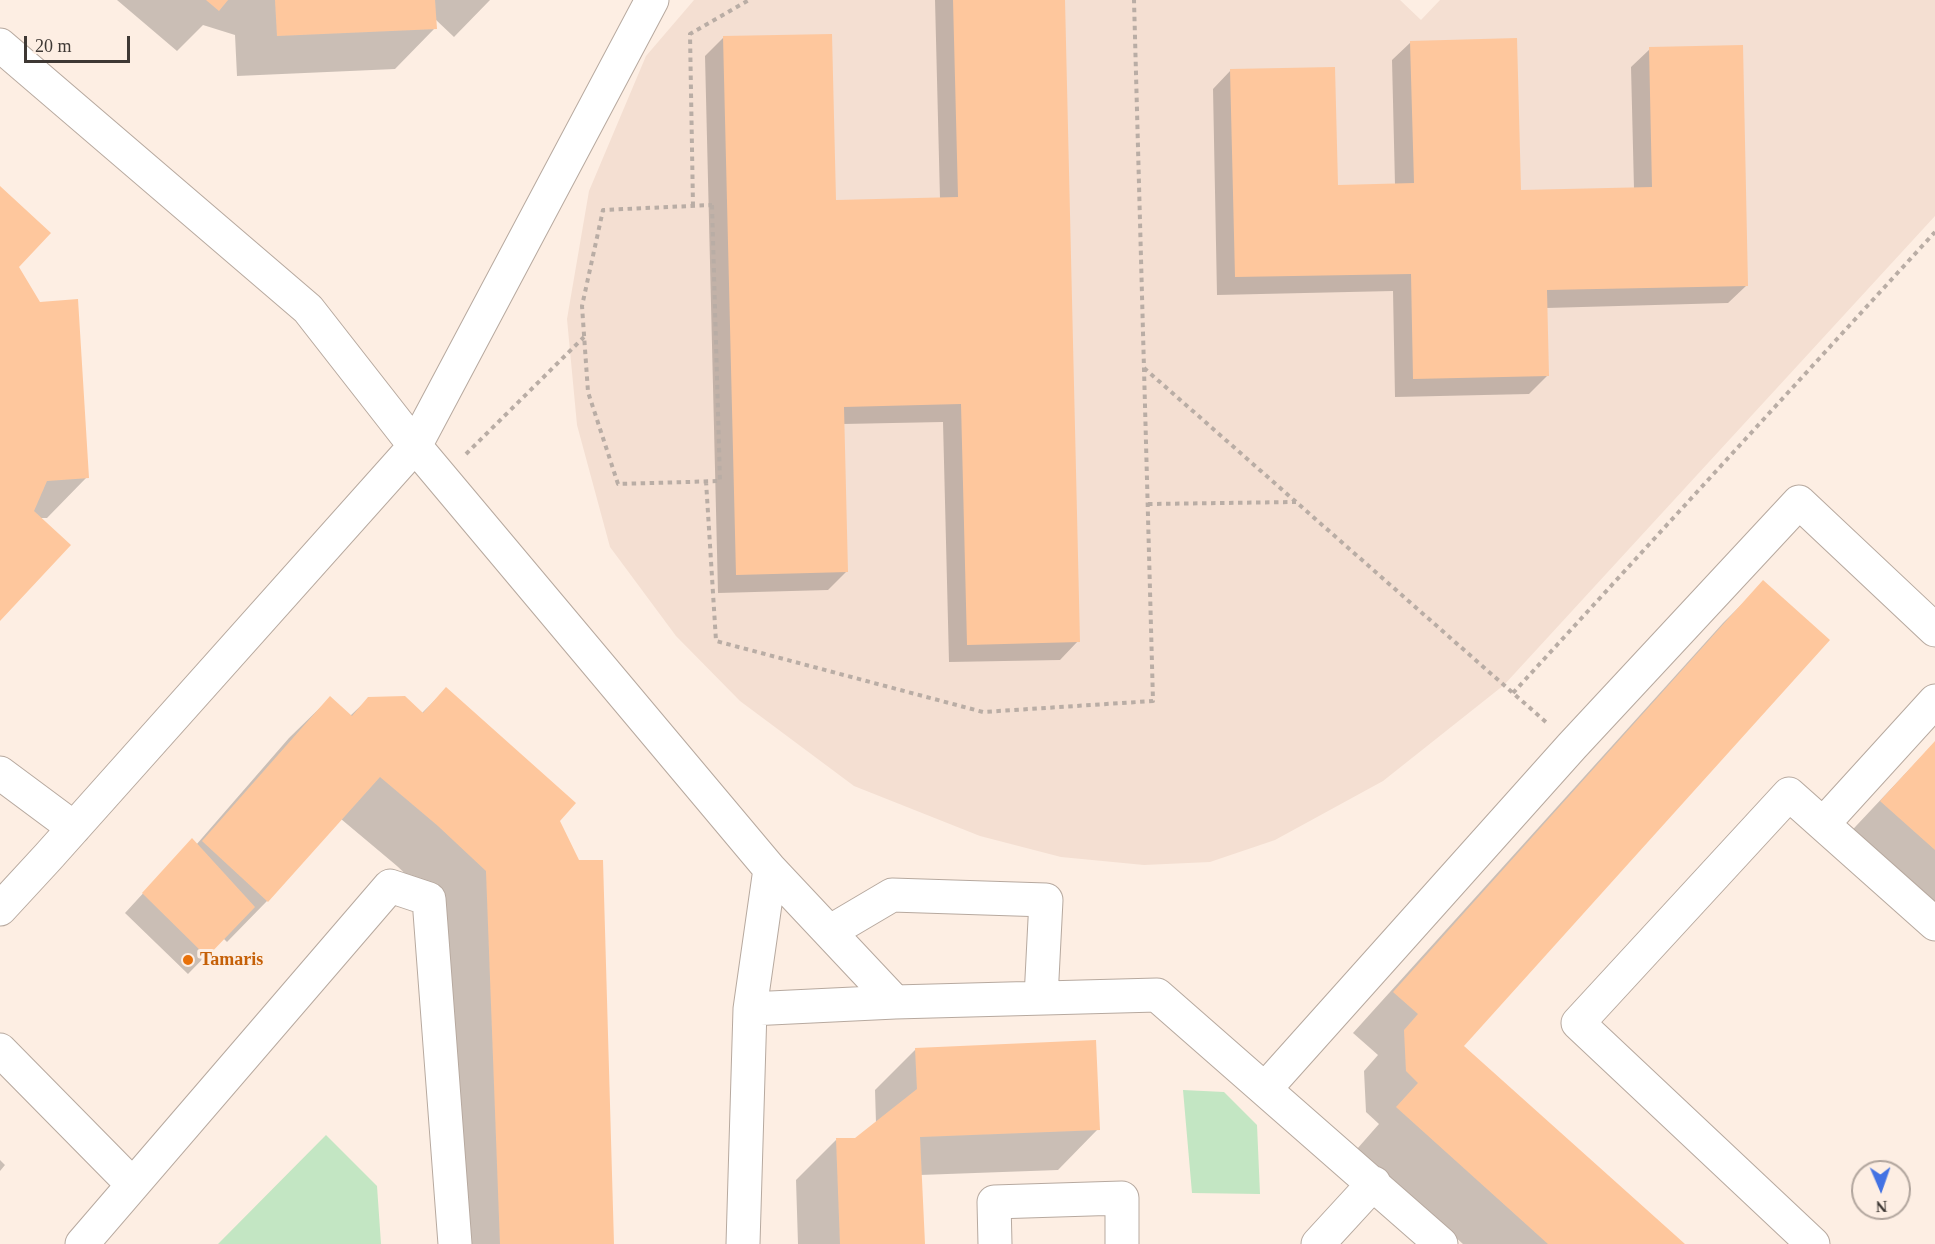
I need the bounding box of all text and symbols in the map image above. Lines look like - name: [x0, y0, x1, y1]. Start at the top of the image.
- scale bar: [27, 24, 134, 62]
- text: 20 m: [35, 36, 72, 56]
- place label: Tamaris: [200, 949, 263, 971]
- marker: Tamaris: [181, 953, 195, 967]
- north arrow: [1851, 1160, 1911, 1220]
- text: N: [1876, 1198, 1888, 1215]

